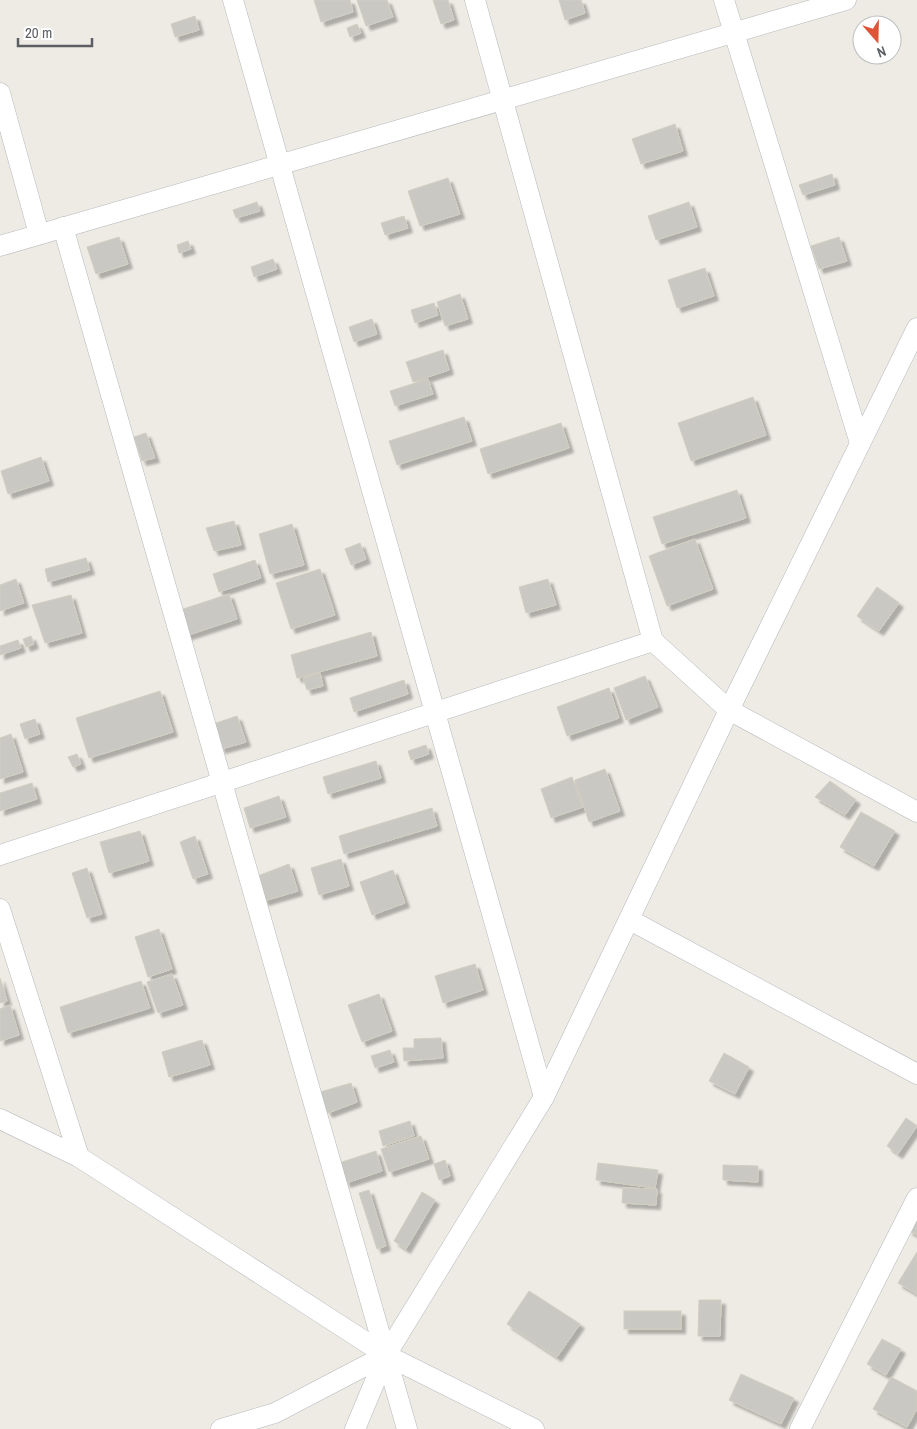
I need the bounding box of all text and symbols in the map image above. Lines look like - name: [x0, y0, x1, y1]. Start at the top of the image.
- scale bar: [18, 15, 91, 47]
- north arrow: [852, 15, 902, 65]
- text: 20 m: [25, 22, 52, 43]
- text: N: [874, 42, 888, 62]

